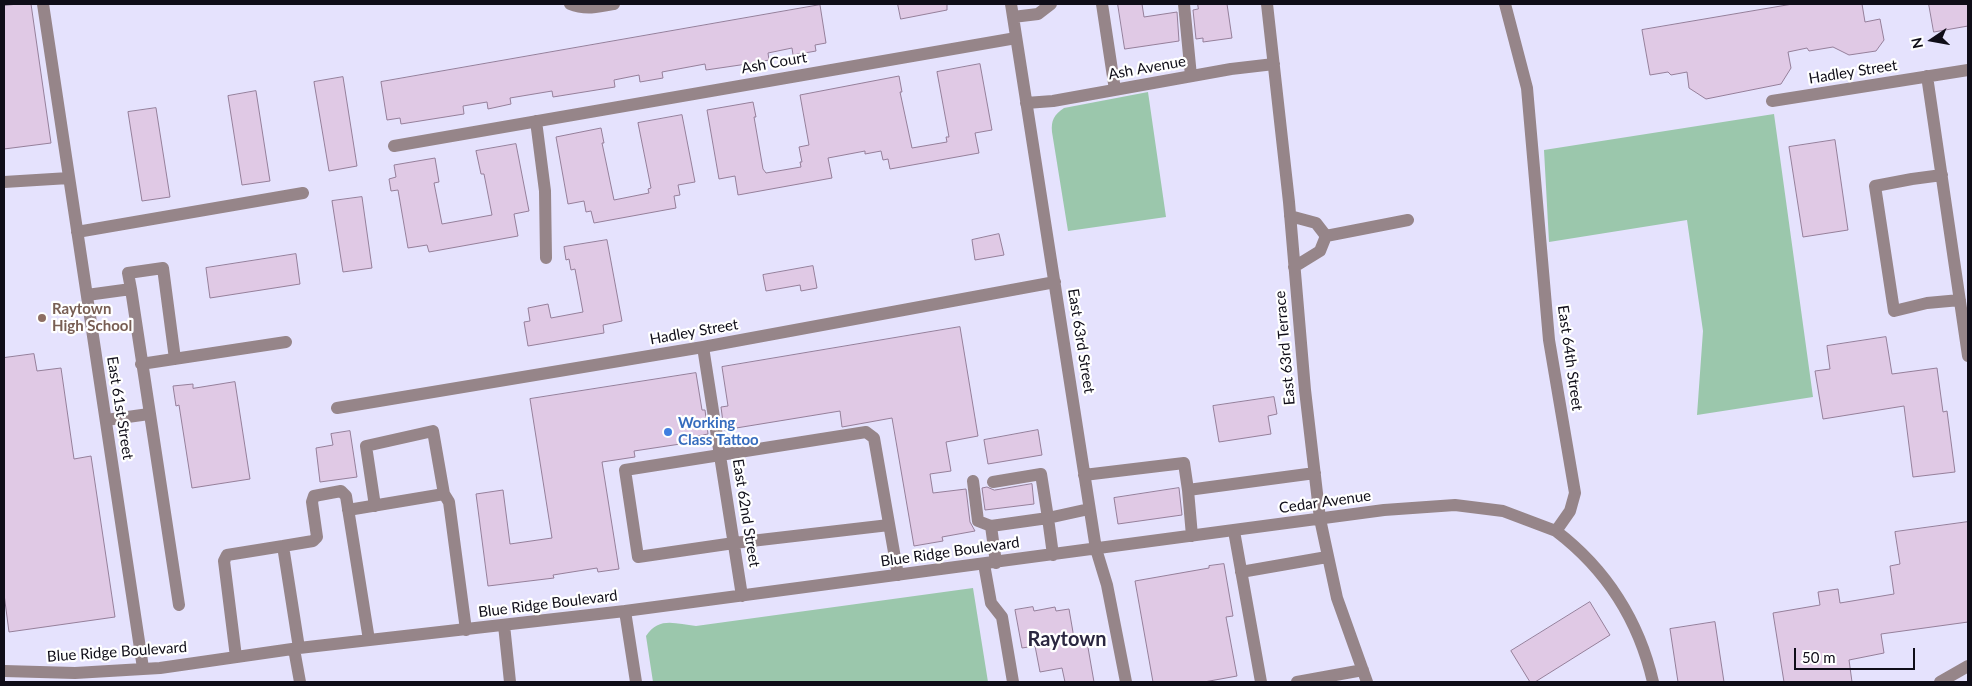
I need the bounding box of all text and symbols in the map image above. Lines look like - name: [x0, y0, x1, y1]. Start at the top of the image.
- north arrow: [1907, 15, 1957, 65]
- text: N: [1907, 36, 1926, 50]
- street label: Ash Court: [740, 48, 808, 78]
- street label: Ash Avenue: [1107, 52, 1187, 84]
- street label: Hadley Street: [1807, 56, 1899, 88]
- street label: East 63rd Street: [1064, 287, 1098, 395]
- street label: East 63rd Terrace: [1271, 290, 1299, 406]
- place label: Raytown High School: [52, 300, 132, 335]
- street label: East 64th Street: [1554, 304, 1586, 412]
- marker: Raytown High School: [36, 312, 48, 324]
- street label: Hadley Street: [648, 315, 740, 349]
- street label: East 61st Street: [103, 355, 137, 461]
- place label: Working Class Tattoo: [678, 414, 759, 449]
- marker: Working Class Tattoo: [662, 426, 674, 438]
- street label: East 62nd Street: [729, 458, 763, 568]
- street label: Cedar Avenue: [1278, 487, 1372, 517]
- street label: Blue Ridge Boulevard: [879, 533, 1021, 571]
- street label: Blue Ridge Boulevard: [477, 587, 619, 621]
- district label: Raytown: [1027, 628, 1107, 652]
- street label: Blue Ridge Boulevard: [46, 638, 188, 666]
- scale bar: [1797, 638, 1918, 670]
- text: 50 m: [1802, 648, 1836, 666]

